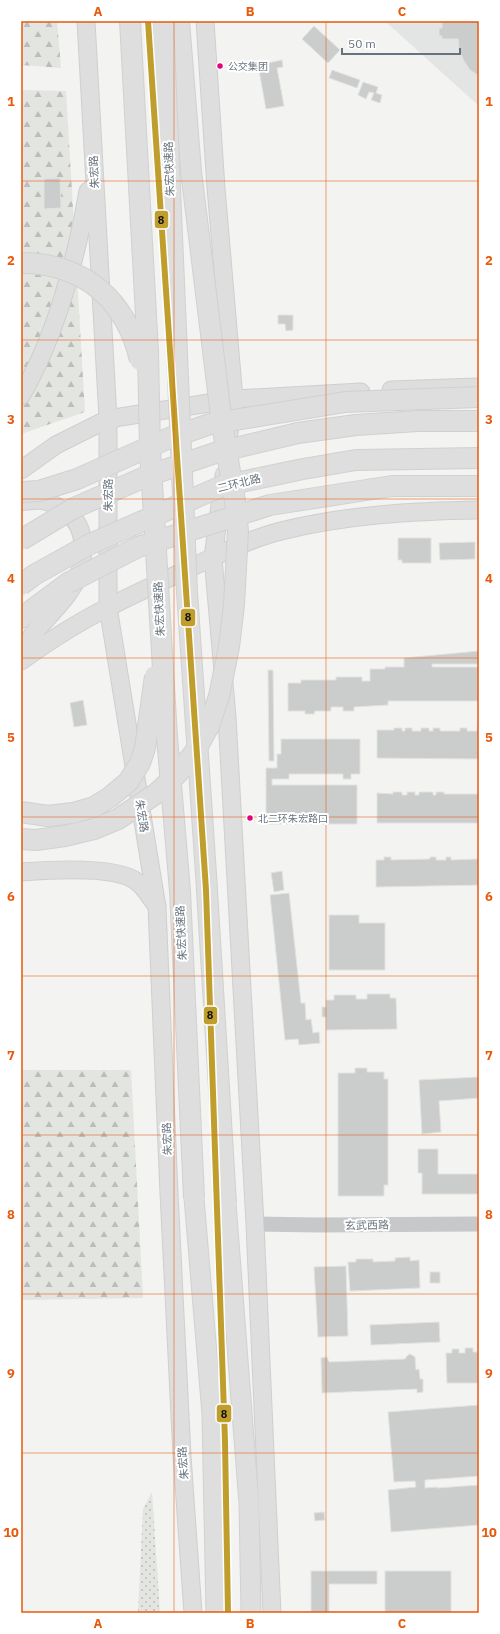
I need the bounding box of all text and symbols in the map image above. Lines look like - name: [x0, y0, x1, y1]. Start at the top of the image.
- text: A: [94, 3, 103, 20]
- text: B: [246, 3, 255, 20]
- text: C: [398, 3, 407, 20]
- scale bar: [342, 30, 460, 56]
- text: 50 m: [348, 36, 376, 51]
- place label: 公交集团: [228, 60, 268, 73]
- marker: 公交集团: [215, 61, 225, 71]
- text: 1: [7, 93, 15, 110]
- text: 1: [485, 93, 493, 110]
- street label: 朱宏快速路: [161, 141, 177, 197]
- street label: 朱宏路: [86, 155, 102, 189]
- line badge: 8: [154, 210, 169, 229]
- text: 8: [158, 213, 165, 227]
- text: 2: [7, 252, 15, 269]
- text: 2: [485, 252, 493, 269]
- text: 3: [7, 411, 15, 428]
- text: 3: [485, 411, 493, 428]
- street label: 二环北路: [216, 471, 262, 495]
- street label: 朱宏路: [101, 479, 115, 512]
- text: 4: [7, 570, 15, 587]
- text: 4: [485, 570, 493, 587]
- street label: 朱宏快速路: [151, 581, 167, 637]
- line badge: 8: [180, 608, 196, 627]
- text: 8: [185, 610, 192, 624]
- text: 5: [7, 729, 15, 746]
- text: 5: [485, 729, 493, 746]
- street label: 朱宏路: [133, 799, 151, 833]
- place label: 北二环朱宏路口: [258, 812, 328, 825]
- marker: 北二环朱宏路口: [245, 813, 255, 823]
- text: 6: [7, 888, 15, 905]
- text: 6: [485, 888, 493, 905]
- street label: 朱宏快速路: [173, 905, 189, 961]
- line badge: 8: [203, 1006, 218, 1025]
- text: 8: [207, 1008, 214, 1022]
- text: 7: [7, 1047, 15, 1064]
- text: 7: [485, 1047, 493, 1064]
- street label: 朱宏路: [159, 1122, 175, 1156]
- text: 8: [7, 1206, 15, 1223]
- text: 8: [485, 1206, 493, 1223]
- street label: 玄武西路: [345, 1218, 389, 1232]
- text: 9: [7, 1365, 15, 1382]
- text: 9: [485, 1365, 493, 1382]
- line badge: 8: [216, 1404, 232, 1423]
- text: 8: [221, 1407, 228, 1421]
- street label: 朱宏路: [175, 1446, 191, 1480]
- text: 10: [3, 1524, 19, 1541]
- text: 10: [481, 1524, 497, 1541]
- text: A: [94, 1615, 103, 1632]
- text: B: [246, 1615, 255, 1632]
- text: C: [398, 1615, 407, 1632]

